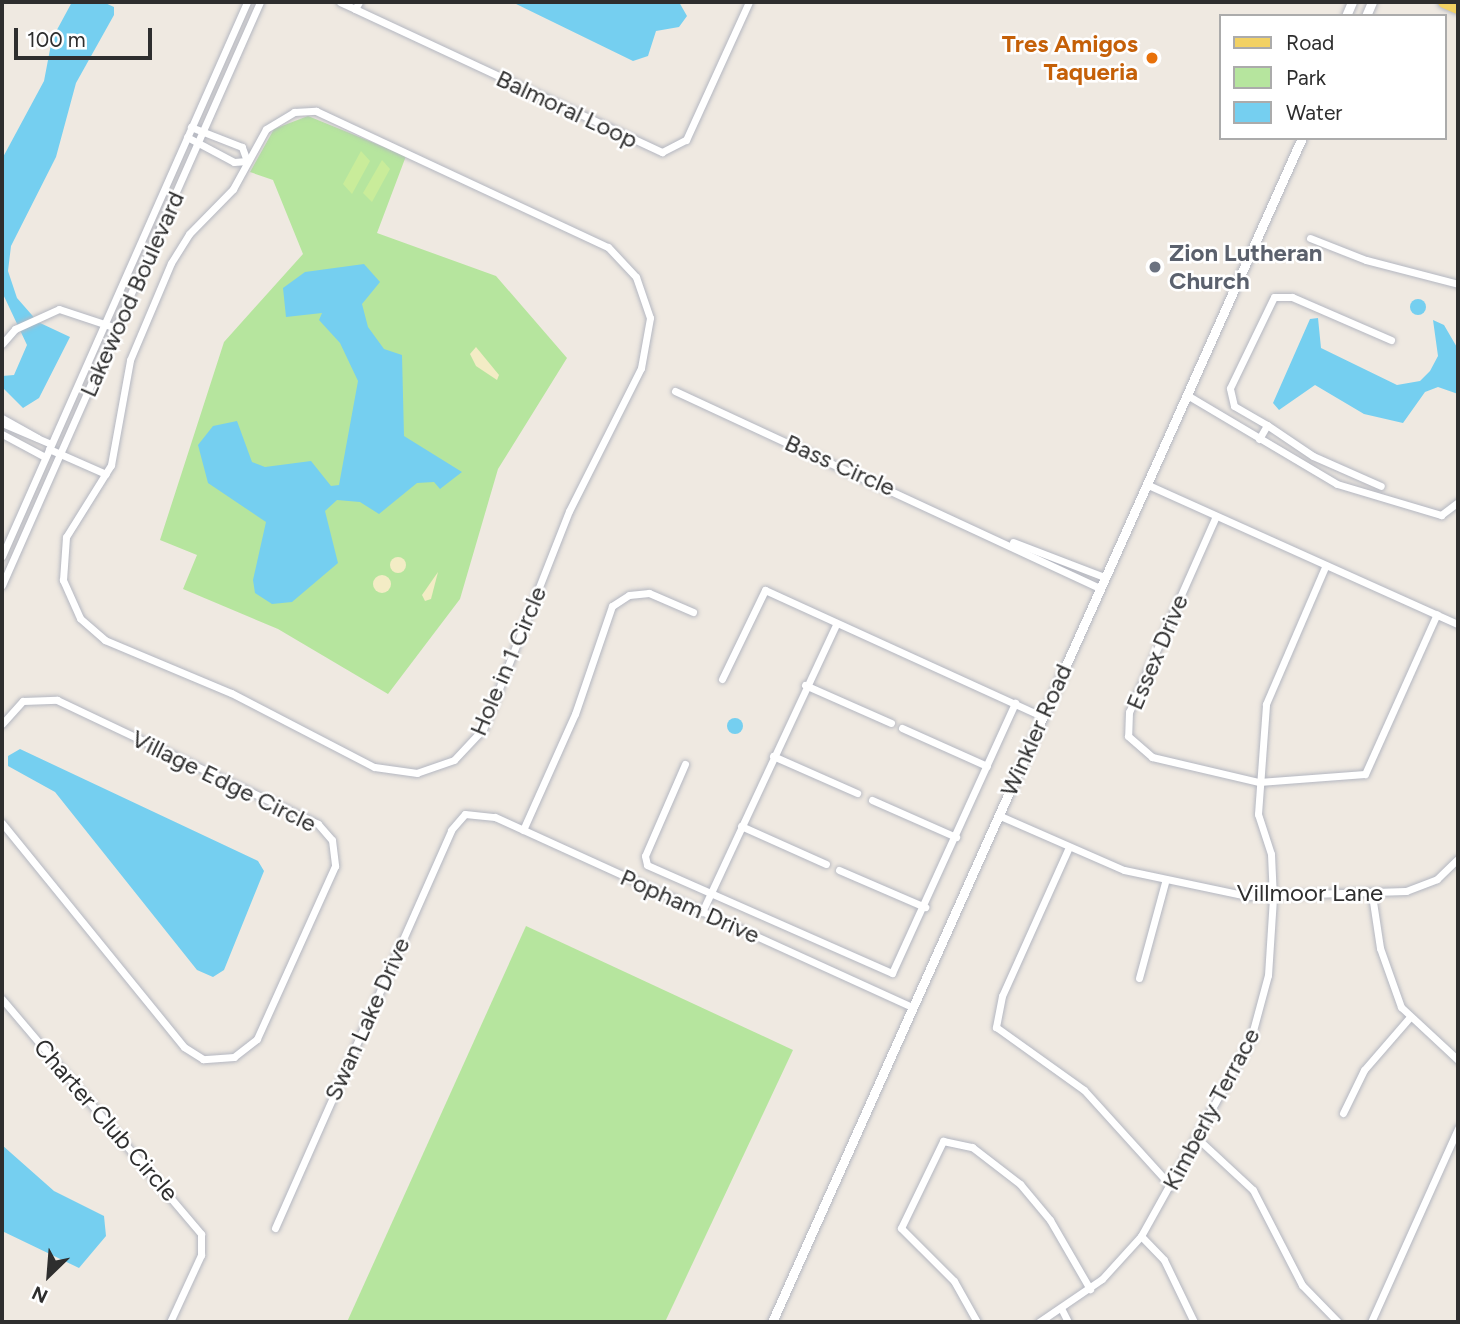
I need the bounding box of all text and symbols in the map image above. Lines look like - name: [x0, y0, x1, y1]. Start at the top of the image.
- scale bar: [18, 14, 156, 58]
- legend: [1218, 14, 1446, 140]
- text: 100 m: [27, 27, 86, 52]
- place label: Tres Amigos Taqueria: [1002, 30, 1138, 86]
- text: Road: [1286, 30, 1334, 55]
- marker: Tres Amigos Taqueria: [1144, 50, 1160, 66]
- street label: Balmoral Loop: [492, 64, 642, 154]
- text: Park: [1286, 65, 1326, 90]
- text: Water: [1286, 100, 1342, 125]
- street label: Lakewood Boulevard: [74, 187, 190, 401]
- place label: Zion Lutheran Church: [1169, 239, 1322, 295]
- marker: Zion Lutheran Church: [1147, 259, 1163, 275]
- street label: Bass Circle: [780, 428, 900, 502]
- street label: Hole in 1 Circle: [464, 582, 552, 740]
- street label: Essex Drive: [1120, 590, 1194, 714]
- street label: Winkler Road: [994, 660, 1078, 800]
- street label: Village Edge Circle: [127, 724, 321, 838]
- street label: Popham Drive: [616, 862, 764, 950]
- street label: Villmoor Lane: [1237, 879, 1383, 907]
- street label: Swan Lake Drive: [318, 933, 416, 1105]
- street label: Kimberly Terrace: [1156, 1023, 1266, 1195]
- street label: Charter Club Circle: [28, 1033, 184, 1207]
- north arrow: [14, 1240, 84, 1310]
- text: N: [28, 1281, 51, 1308]

